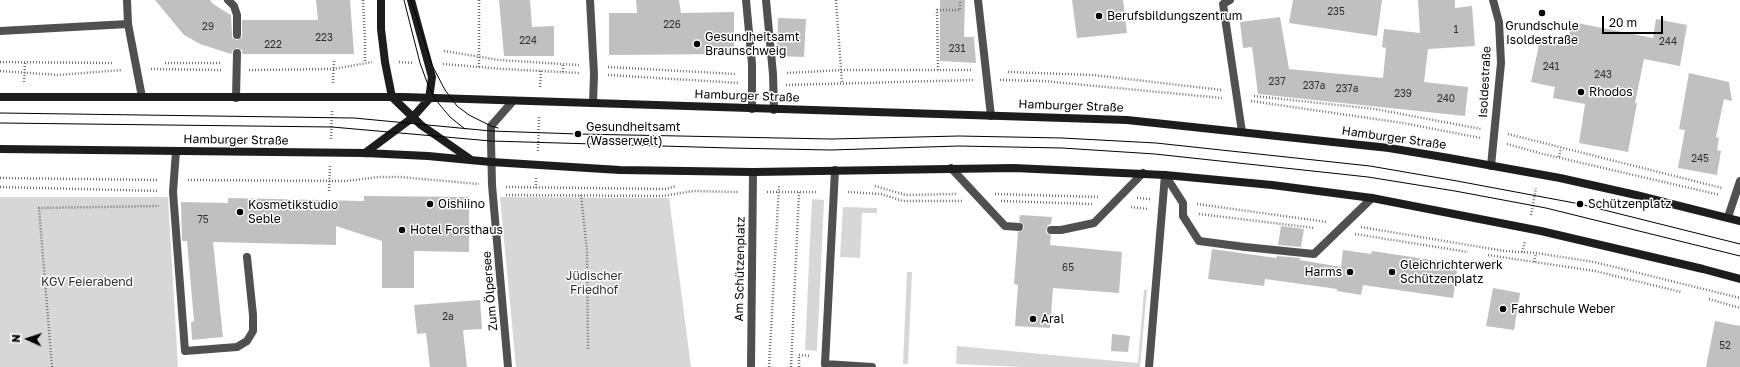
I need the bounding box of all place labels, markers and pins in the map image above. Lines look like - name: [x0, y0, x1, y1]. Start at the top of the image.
- marker: Grundschule Isoldestraße: [1537, 8, 1547, 18]
- place label: Berufsbildungszentrum: [1107, 9, 1242, 23]
- marker: Berufsbildungszentrum: [1094, 11, 1104, 21]
- place label: Grundschule Isoldestraße: [1505, 19, 1579, 47]
- place label: Gesundheitsamt Braunschweig: [705, 30, 800, 58]
- marker: Gesundheitsamt Braunschweig: [692, 39, 702, 49]
- place label: Rhodos: [1589, 85, 1633, 99]
- marker: Rhodos: [1576, 87, 1586, 97]
- place label: Gesundheitsamt (Wasserwelt): [586, 120, 681, 148]
- marker: Gesundheitsamt (Wasserwelt): [573, 129, 583, 139]
- place label: Oishiino: [438, 197, 485, 211]
- place label: Schützenplatz: [1588, 197, 1671, 211]
- place label: Kosmetikstudio Seble: [248, 198, 338, 226]
- marker: Oishiino: [425, 199, 435, 209]
- marker: Schützenplatz: [1575, 199, 1585, 209]
- marker: Kosmetikstudio Seble: [235, 207, 245, 217]
- place label: Hotel Forsthaus: [410, 223, 503, 237]
- marker: Hotel Forsthaus: [397, 225, 407, 235]
- place label: Gleichrichterwerk Schützenplatz: [1400, 258, 1503, 286]
- place label: Harms: [1304, 265, 1342, 279]
- marker: Harms: [1345, 267, 1355, 277]
- marker: Gleichrichterwerk Schützenplatz: [1387, 267, 1397, 277]
- place label: Fahrschule Weber: [1511, 302, 1615, 316]
- marker: Fahrschule Weber: [1498, 304, 1508, 314]
- place label: Aral: [1041, 312, 1064, 326]
- marker: Aral: [1028, 314, 1038, 324]

